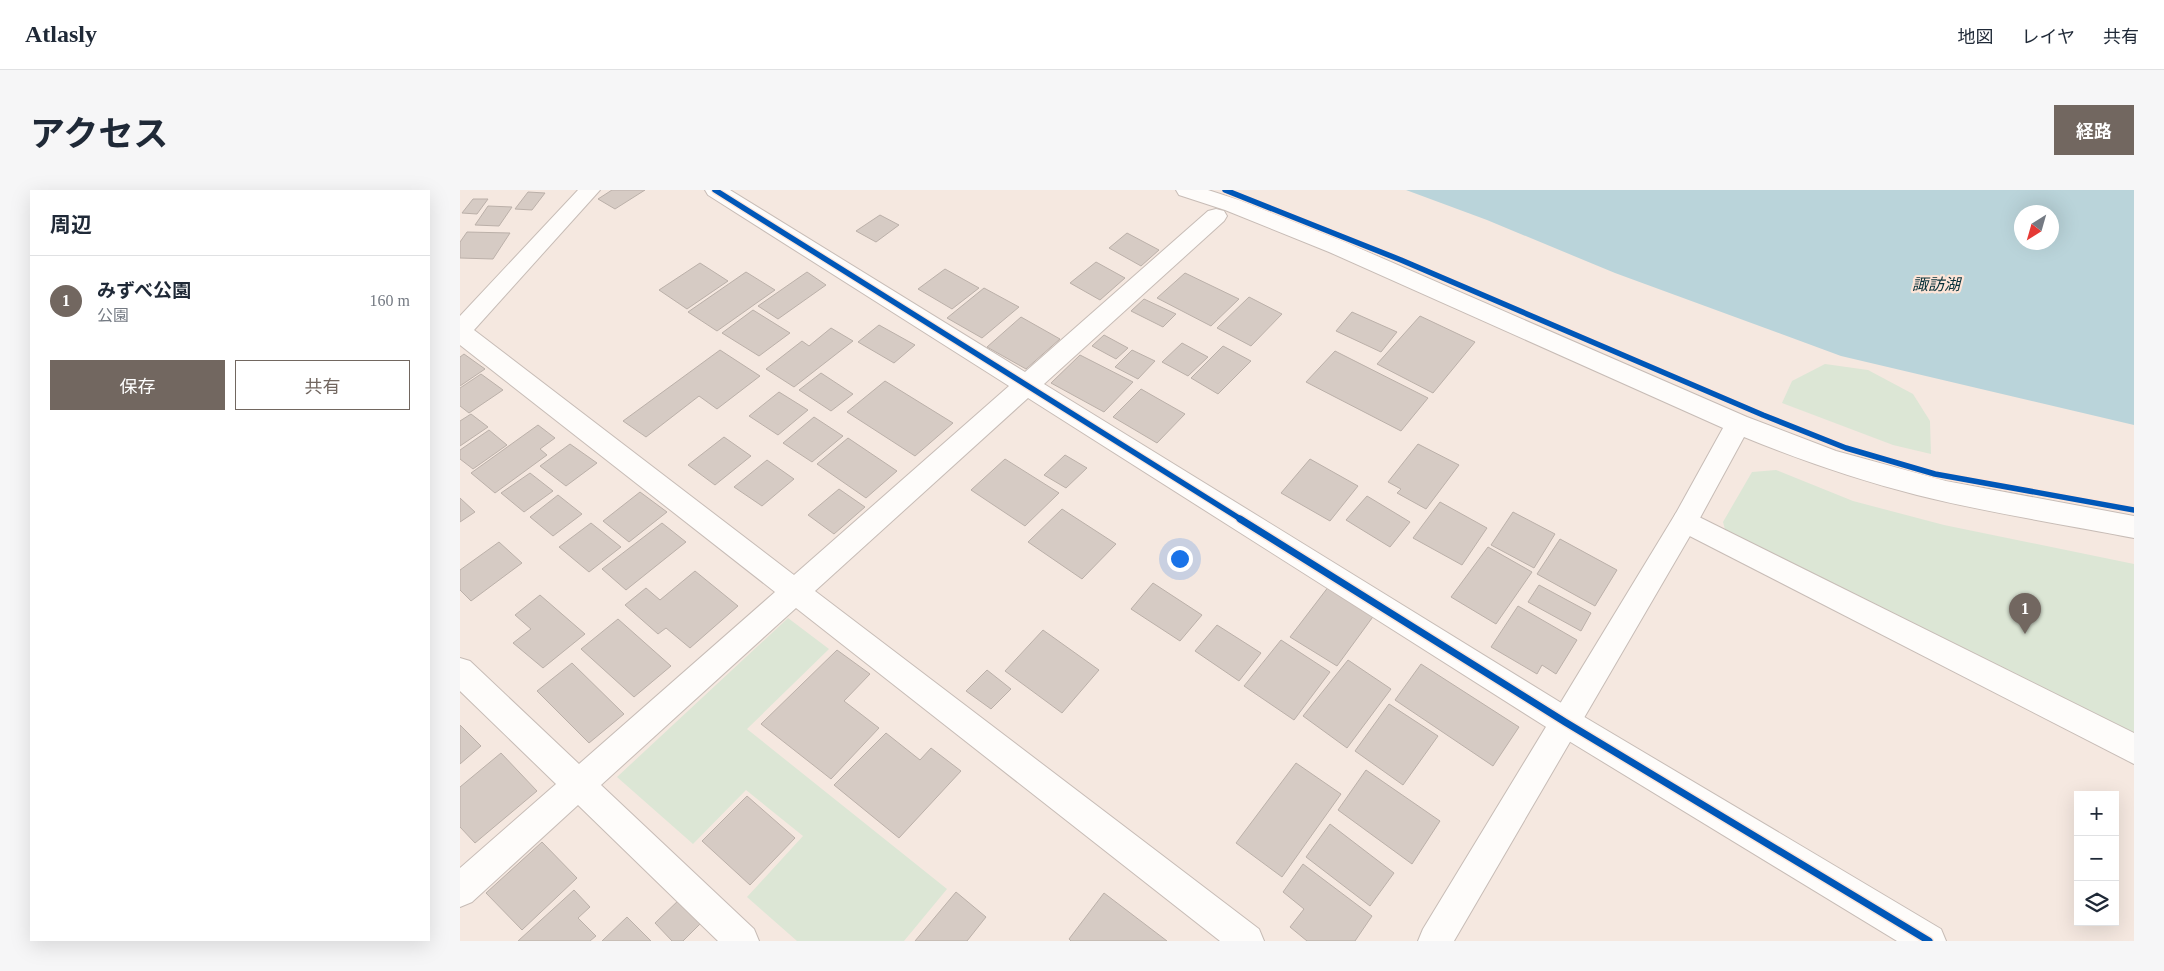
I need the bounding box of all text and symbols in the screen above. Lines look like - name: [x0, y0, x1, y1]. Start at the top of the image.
- text: Atlasly: [25, 21, 97, 47]
- text: 地図: [1958, 27, 1994, 47]
- text: レイヤ: [2022, 27, 2075, 47]
- text: 共有: [2103, 27, 2139, 47]
- button: 経路: [2054, 105, 2134, 155]
- text: アクセス: [30, 115, 168, 154]
- north arrow: [2014, 205, 2059, 250]
- text: 周辺: [50, 213, 92, 237]
- water label: 諏訪湖: [1912, 276, 1963, 293]
- text: みずべ公園: [97, 280, 191, 301]
- text: 1: [62, 292, 70, 309]
- text: 160 m: [370, 292, 410, 309]
- text: 公園: [97, 307, 129, 324]
- button: 保存: [50, 360, 225, 410]
- button: 共有: [235, 360, 410, 410]
- your location: [1167, 546, 1193, 572]
- pin: 1: [2009, 593, 2041, 634]
- map controls: [2074, 791, 2119, 926]
- button: +: [2074, 791, 2119, 836]
- button: −: [2074, 836, 2119, 881]
- button: layers: [2074, 881, 2119, 926]

